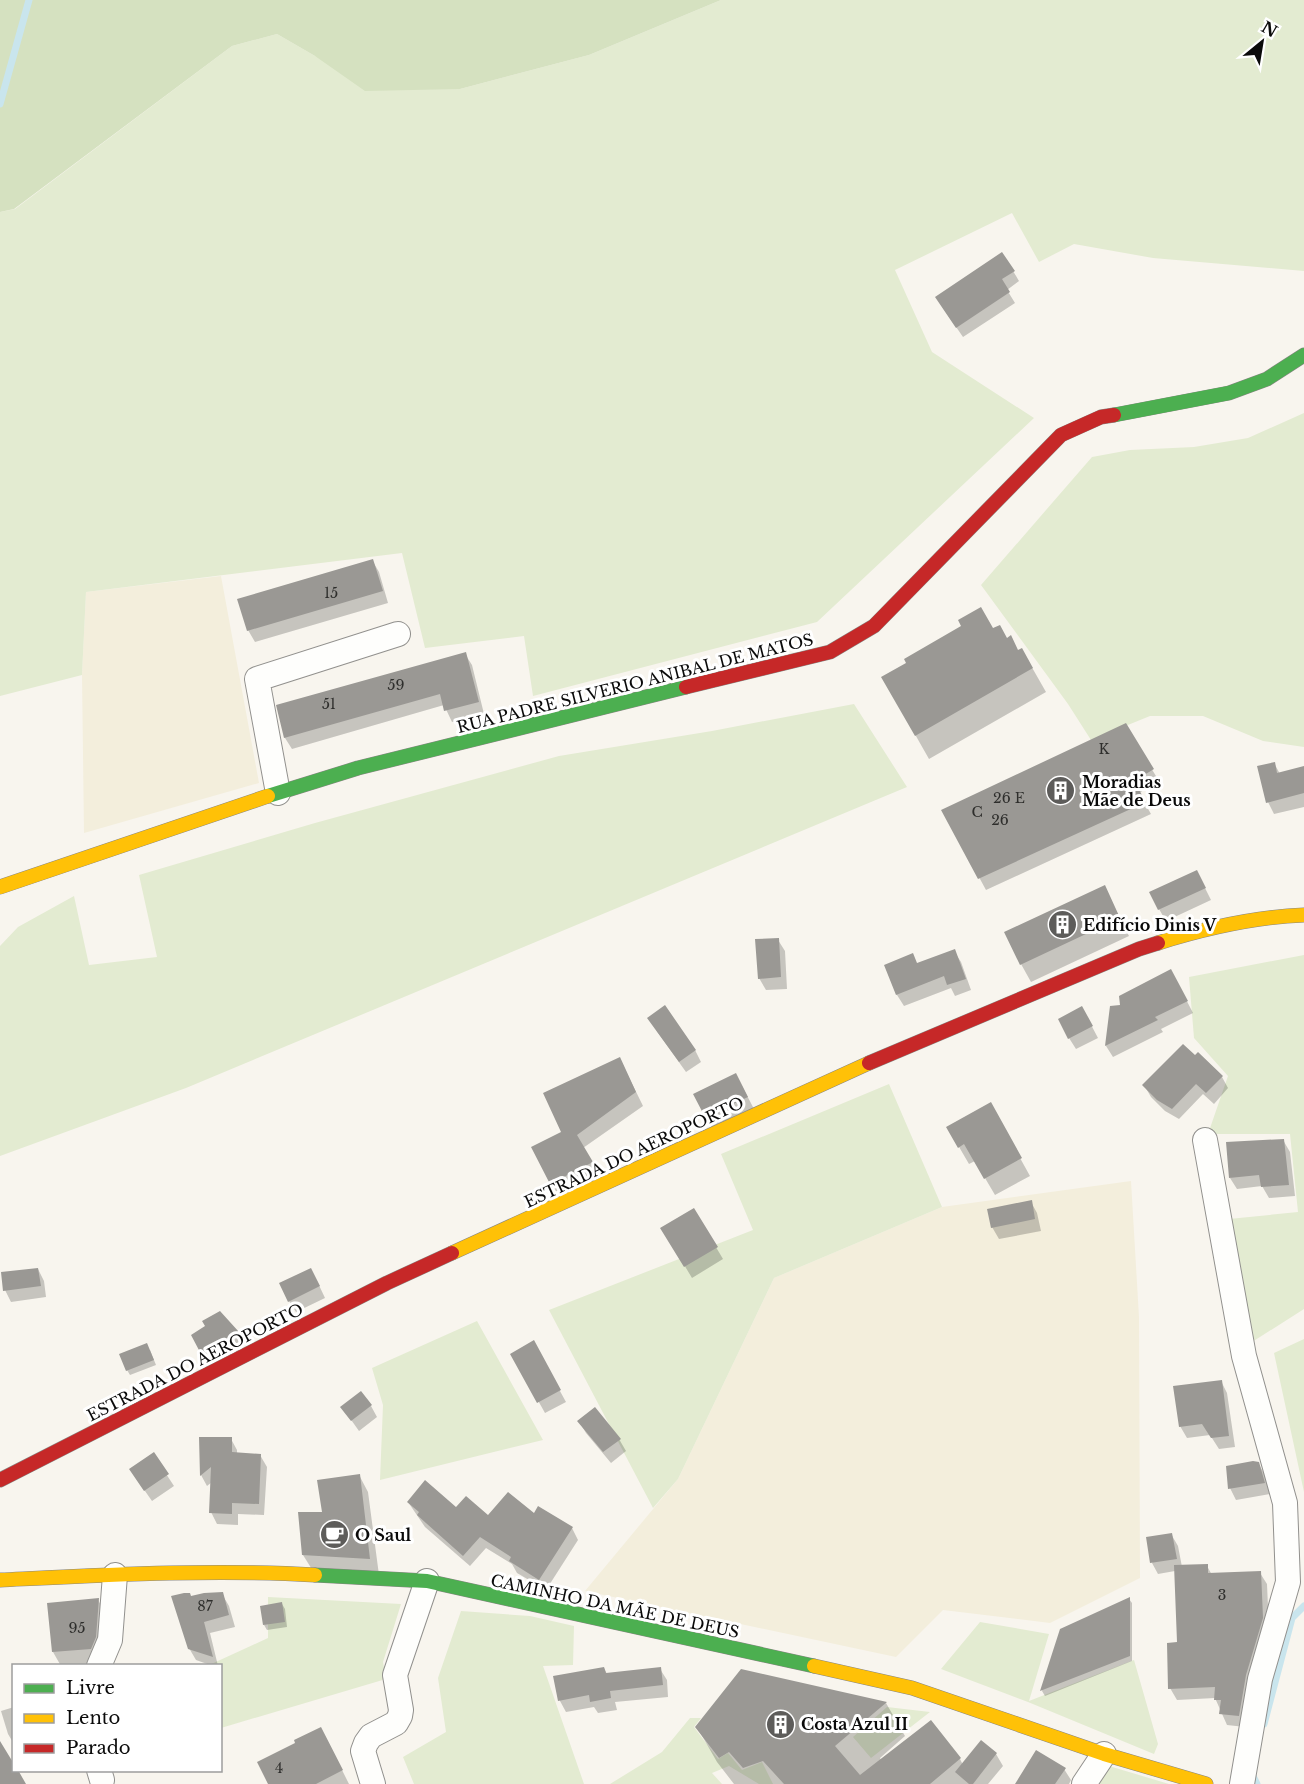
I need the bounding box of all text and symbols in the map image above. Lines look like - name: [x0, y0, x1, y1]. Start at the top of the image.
- north arrow: [1232, 12, 1292, 72]
- text: N: [1258, 17, 1281, 41]
- house number: 15: [324, 584, 338, 602]
- street label: RUA PADRE SILVERIO ANIBAL DE MATOS: [455, 629, 815, 737]
- house number: 59: [388, 676, 404, 694]
- house number: 51: [322, 695, 336, 713]
- house number: K: [1099, 740, 1111, 758]
- place label: Moradias Mãe de Deus: [1082, 772, 1191, 810]
- building icon: Moradias Mãe de Deus: [1045, 775, 1077, 807]
- house number: 26 E: [993, 789, 1025, 807]
- house number: C: [971, 803, 983, 821]
- house number: 26: [991, 811, 1009, 829]
- building icon: Edifício Dinis V: [1046, 909, 1078, 941]
- place label: Edifício Dinis V: [1083, 915, 1218, 935]
- street label: ESTRADA DO AEROPORTO: [521, 1092, 747, 1212]
- street label: ESTRADA DO AEROPORTO: [84, 1299, 306, 1425]
- cafe icon: O Saul: [318, 1519, 350, 1551]
- place label: O Saul: [355, 1525, 411, 1545]
- street label: CAMINHO DA MÃE DE DEUS: [489, 1569, 741, 1642]
- house number: 3: [1218, 1586, 1226, 1604]
- house number: 87: [197, 1597, 214, 1615]
- house number: 95: [69, 1619, 86, 1637]
- legend: [12, 1664, 222, 1772]
- text: Livre: [66, 1677, 115, 1699]
- text: Lento: [66, 1707, 120, 1729]
- building icon: Costa Azul II: [764, 1708, 796, 1740]
- place label: Costa Azul II: [801, 1714, 908, 1734]
- text: Parado: [66, 1737, 131, 1759]
- house number: 4: [275, 1759, 283, 1777]

